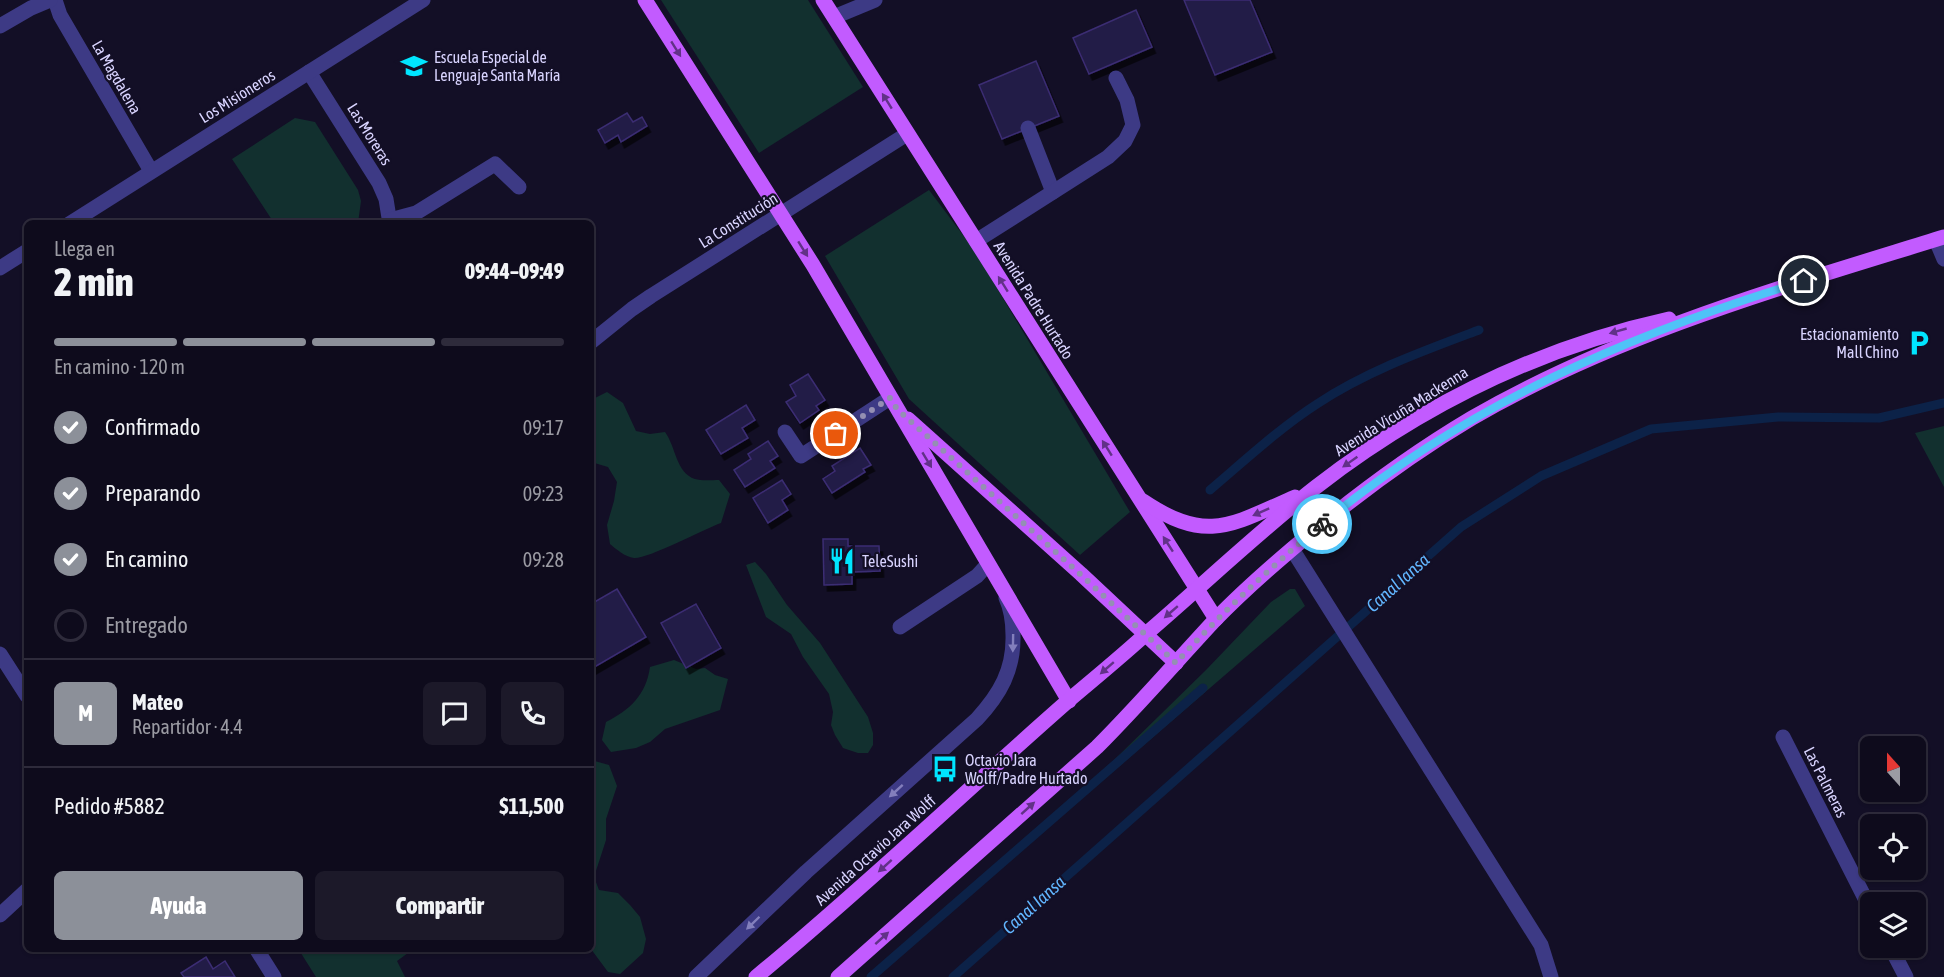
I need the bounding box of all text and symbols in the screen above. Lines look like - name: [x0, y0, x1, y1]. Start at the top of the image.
- street label: La Magdalena: [88, 37, 145, 118]
- one-way arrow: [671, 41, 682, 58]
- place label: Escuela Especial de Lenguaje Santa María: [434, 48, 561, 85]
- school or university icon: Escuela Especial de Lenguaje Santa María: [399, 51, 429, 81]
- street label: Los Misioneros: [196, 65, 278, 126]
- one-way arrow: [882, 93, 893, 109]
- street label: Las Moreras: [344, 100, 396, 168]
- street label: La Constitución: [695, 189, 781, 251]
- text: Llega en: [54, 237, 115, 260]
- street label: Avenida Padre Hurtado: [990, 238, 1078, 362]
- one-way arrow: [798, 241, 809, 258]
- pin: [1778, 255, 1829, 306]
- text: 09:44–09:49: [465, 258, 564, 284]
- text: 2 min: [54, 260, 134, 304]
- icon: home: [1787, 264, 1820, 297]
- one-way arrow: [997, 275, 1008, 292]
- place label: Estacionamiento Mall Chino: [1800, 325, 1899, 361]
- one-way arrow: [1609, 327, 1627, 336]
- parking icon: Estacionamiento Mall Chino: [1904, 328, 1934, 358]
- text: En camino · 120 m: [54, 355, 185, 378]
- street label: Avenida Vicuña Mackenna: [1331, 363, 1471, 459]
- pin: [810, 408, 861, 459]
- icon: check: [54, 411, 87, 444]
- text: Confirmado: [105, 414, 200, 440]
- text: 09:17: [523, 416, 564, 439]
- icon: bag: [819, 417, 852, 450]
- one-way arrow: [1102, 440, 1113, 456]
- one-way arrow: [921, 452, 932, 468]
- one-way arrow: [1342, 456, 1358, 468]
- icon: check: [54, 477, 87, 510]
- text: Preparando: [105, 480, 201, 506]
- text: 09:23: [523, 482, 564, 505]
- courier: [1292, 494, 1352, 554]
- one-way arrow: [1252, 507, 1270, 517]
- icon: bike: [1306, 508, 1339, 541]
- one-way arrow: [1162, 536, 1173, 552]
- icon: check: [54, 543, 87, 576]
- text: En camino: [105, 546, 188, 572]
- restaurant icon: TeleSushi: [827, 546, 857, 576]
- text: 09:28: [523, 548, 564, 571]
- water label: Canal Iansa: [1362, 549, 1434, 616]
- place label: TeleSushi: [862, 552, 918, 570]
- one-way arrow: [1164, 605, 1179, 619]
- text: Entregado: [105, 612, 188, 638]
- one-way arrow: [1008, 634, 1017, 653]
- one-way arrow: [1100, 661, 1115, 674]
- button: chat: [423, 682, 486, 745]
- button: phone: [501, 682, 564, 745]
- text: Mateo: [132, 689, 183, 715]
- text: M: [78, 700, 93, 726]
- text: Repartidor · 4.4: [132, 715, 243, 738]
- north arrow: [1860, 736, 1926, 802]
- map controls: [1860, 736, 1926, 958]
- street label: Las Palmeras: [1801, 744, 1852, 821]
- place label: Octavio Jara Wolff/Padre Hurtado: [965, 751, 1087, 787]
- bus stop icon: Octavio Jara Wolff/Padre Hurtado: [930, 754, 960, 784]
- one-way arrow: [889, 784, 904, 798]
- street label: Avenida Octavio Jara Wolff: [811, 791, 939, 909]
- text: Pedido #5882: [54, 793, 165, 819]
- text: $11,500: [499, 793, 564, 819]
- one-way arrow: [1020, 802, 1035, 815]
- button: locate: [1860, 814, 1926, 880]
- one-way arrow: [878, 859, 893, 872]
- button: Ayuda: [54, 871, 303, 940]
- button: Compartir: [315, 871, 564, 940]
- water label: Canal Iansa: [998, 871, 1070, 938]
- button: layers: [1860, 892, 1926, 958]
- one-way arrow: [746, 916, 760, 930]
- one-way arrow: [874, 932, 889, 945]

